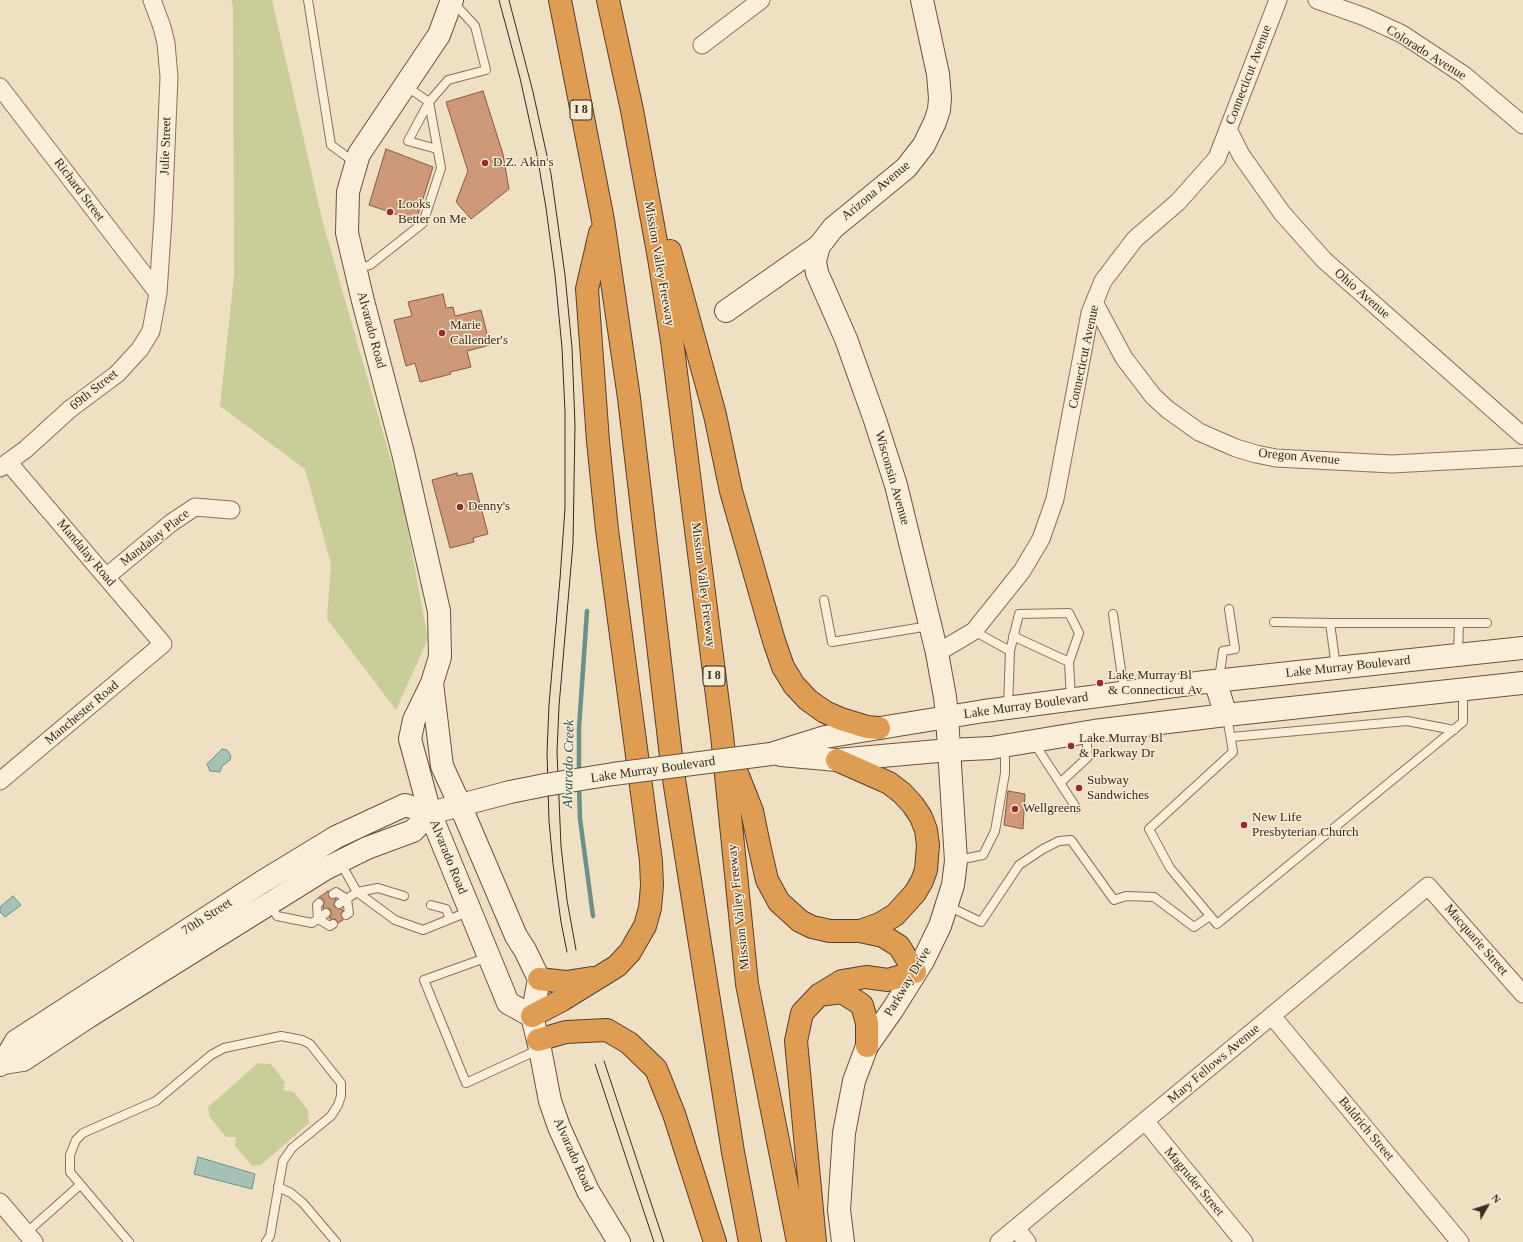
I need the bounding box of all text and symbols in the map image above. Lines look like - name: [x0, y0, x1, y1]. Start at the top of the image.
- street label: Colorado Avenue: [1383, 22, 1469, 84]
- street label: Connecticut Avenue: [1223, 23, 1275, 127]
- road number: I 8: [570, 100, 592, 120]
- street label: Julie Street: [157, 117, 175, 175]
- street label: Richard Street: [50, 155, 108, 225]
- place label: D.Z. Akin's: [493, 155, 553, 171]
- marker: D.Z. Akin's: [480, 158, 490, 168]
- street label: Arizona Avenue: [839, 158, 913, 224]
- place label: Looks Better on Me: [398, 197, 467, 228]
- street label: Mission Valley Freeway: [640, 200, 678, 328]
- marker: Looks Better on Me: [385, 207, 395, 217]
- street label: Ohio Avenue: [1331, 266, 1393, 322]
- street label: Alvarado Road: [353, 290, 389, 370]
- street label: Connecticut Avenue: [1065, 304, 1103, 410]
- place label: Marie Callender's: [450, 318, 508, 349]
- marker: Marie Callender's: [437, 328, 447, 338]
- street label: 69th Street: [67, 366, 121, 414]
- street label: Wisconsin Avenue: [871, 429, 913, 527]
- street label: Oregon Avenue: [1258, 446, 1340, 468]
- place label: Denny's: [468, 499, 510, 515]
- marker: Denny's: [455, 502, 465, 512]
- street label: Mandalay Place: [117, 506, 193, 570]
- street label: Mandalay Road: [53, 516, 119, 590]
- street label: Mission Valley Freeway: [688, 521, 718, 649]
- street label: Lake Murray Boulevard: [1285, 653, 1411, 681]
- road number: I 8: [703, 666, 725, 686]
- place label: Lake Murray Bl & Connecticut Av: [1108, 668, 1202, 699]
- street label: Manchester Road: [42, 678, 122, 748]
- marker: Lake Murray Bl & Connecticut Av: [1095, 678, 1105, 688]
- street label: Lake Murray Boulevard: [963, 690, 1089, 722]
- water label: Alvarado Creek: [560, 720, 578, 808]
- place label: Lake Murray Bl & Parkway Dr: [1079, 731, 1163, 762]
- marker: Lake Murray Bl & Parkway Dr: [1066, 741, 1076, 751]
- street label: Lake Murray Boulevard: [590, 754, 716, 786]
- place label: Subway Sandwiches: [1087, 773, 1149, 804]
- marker: Subway Sandwiches: [1074, 783, 1084, 793]
- place label: Wellgreens: [1023, 801, 1081, 817]
- marker: Wellgreens: [1010, 804, 1020, 814]
- place label: New Life Presbyterian Church: [1252, 810, 1359, 841]
- street label: Alvarado Road: [426, 817, 470, 897]
- marker: New Life Presbyterian Church: [1239, 820, 1249, 830]
- street label: Mission Valley Freeway: [725, 843, 753, 971]
- street label: 70th Street: [179, 895, 235, 939]
- street label: Macquarie Street: [1441, 901, 1511, 979]
- street label: Parkway Drive: [881, 944, 935, 1020]
- street label: Mary Fellows Avenue: [1165, 1021, 1263, 1107]
- street label: Baldrich Street: [1335, 1094, 1397, 1164]
- street label: Alvarado Road: [550, 1116, 596, 1194]
- street label: Magruder Street: [1161, 1144, 1227, 1220]
- north arrow: [1467, 1186, 1507, 1226]
- text: N: [1489, 1192, 1503, 1205]

